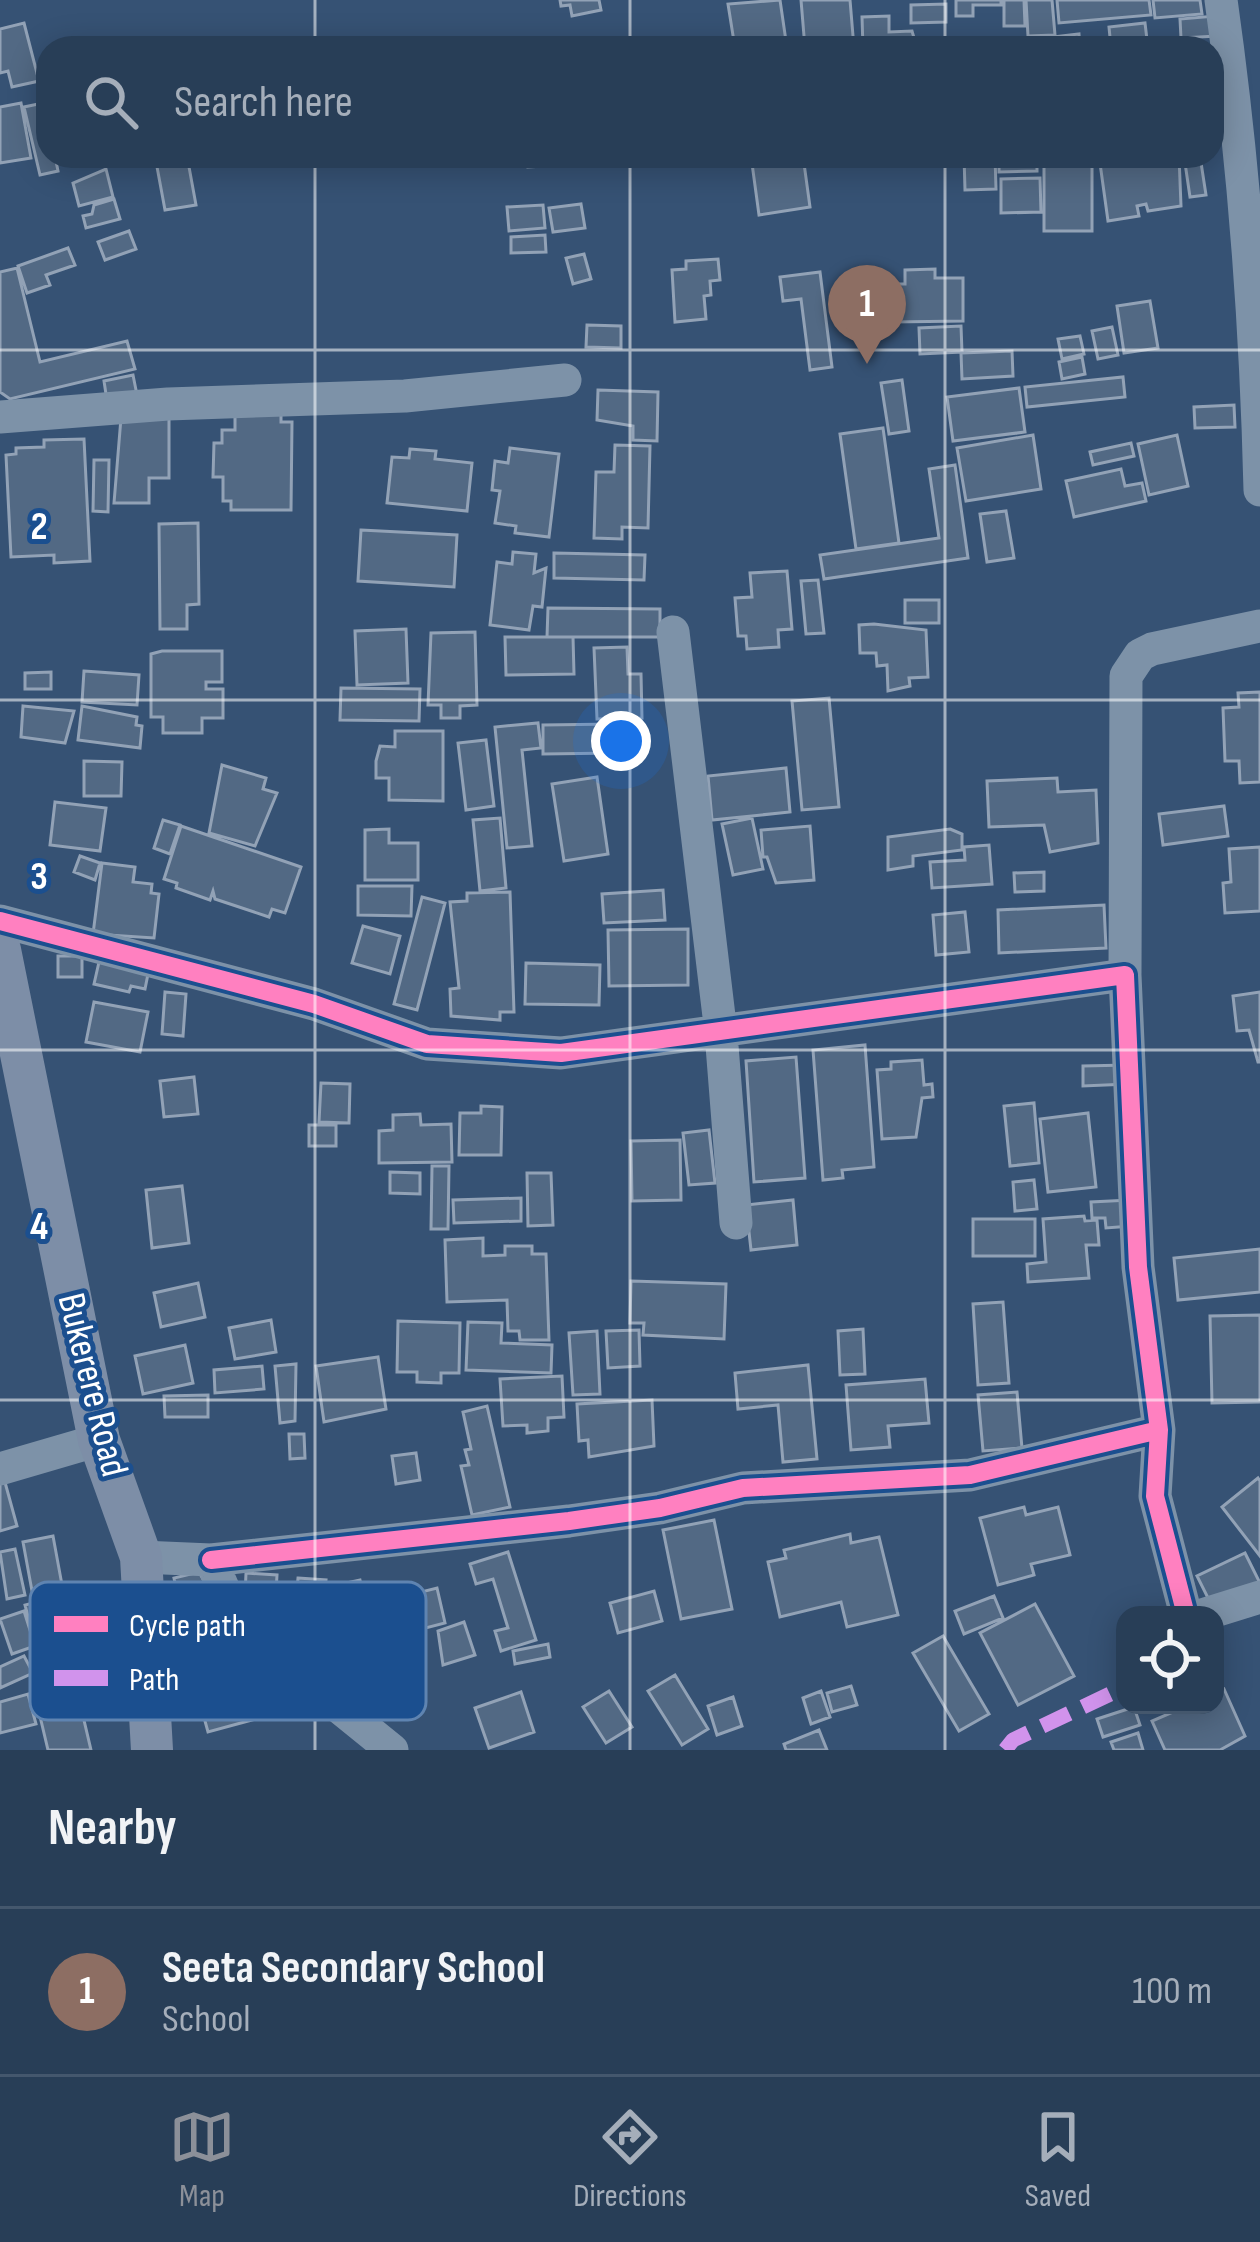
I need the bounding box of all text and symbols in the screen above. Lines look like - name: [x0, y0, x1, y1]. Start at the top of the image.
- search box: [36, 36, 1224, 168]
- icon: search: [78, 69, 144, 135]
- text: Search here: [174, 75, 353, 130]
- pin: 1: [828, 265, 906, 364]
- text: 2: [30, 504, 48, 551]
- your location: [591, 711, 651, 771]
- text: 3: [30, 854, 48, 901]
- text: 4: [30, 1204, 48, 1251]
- street label: Bukerere Road: [47, 1288, 137, 1482]
- legend: [30, 1582, 426, 1720]
- text: Cycle path: [129, 1606, 246, 1646]
- map controls: [1116, 1606, 1224, 1714]
- button: locate: [1116, 1606, 1224, 1714]
- text: Path: [129, 1660, 179, 1700]
- text: Nearby: [48, 1798, 177, 1859]
- text: Seeta Secondary School: [162, 1941, 545, 1996]
- text: 1: [79, 1968, 95, 2015]
- text: 100 m: [1132, 1968, 1212, 2015]
- text: School: [162, 1996, 251, 2043]
- tab: Map: [169, 2104, 235, 2216]
- tab: Directions: [573, 2104, 687, 2216]
- tab: Saved: [1025, 2104, 1091, 2216]

